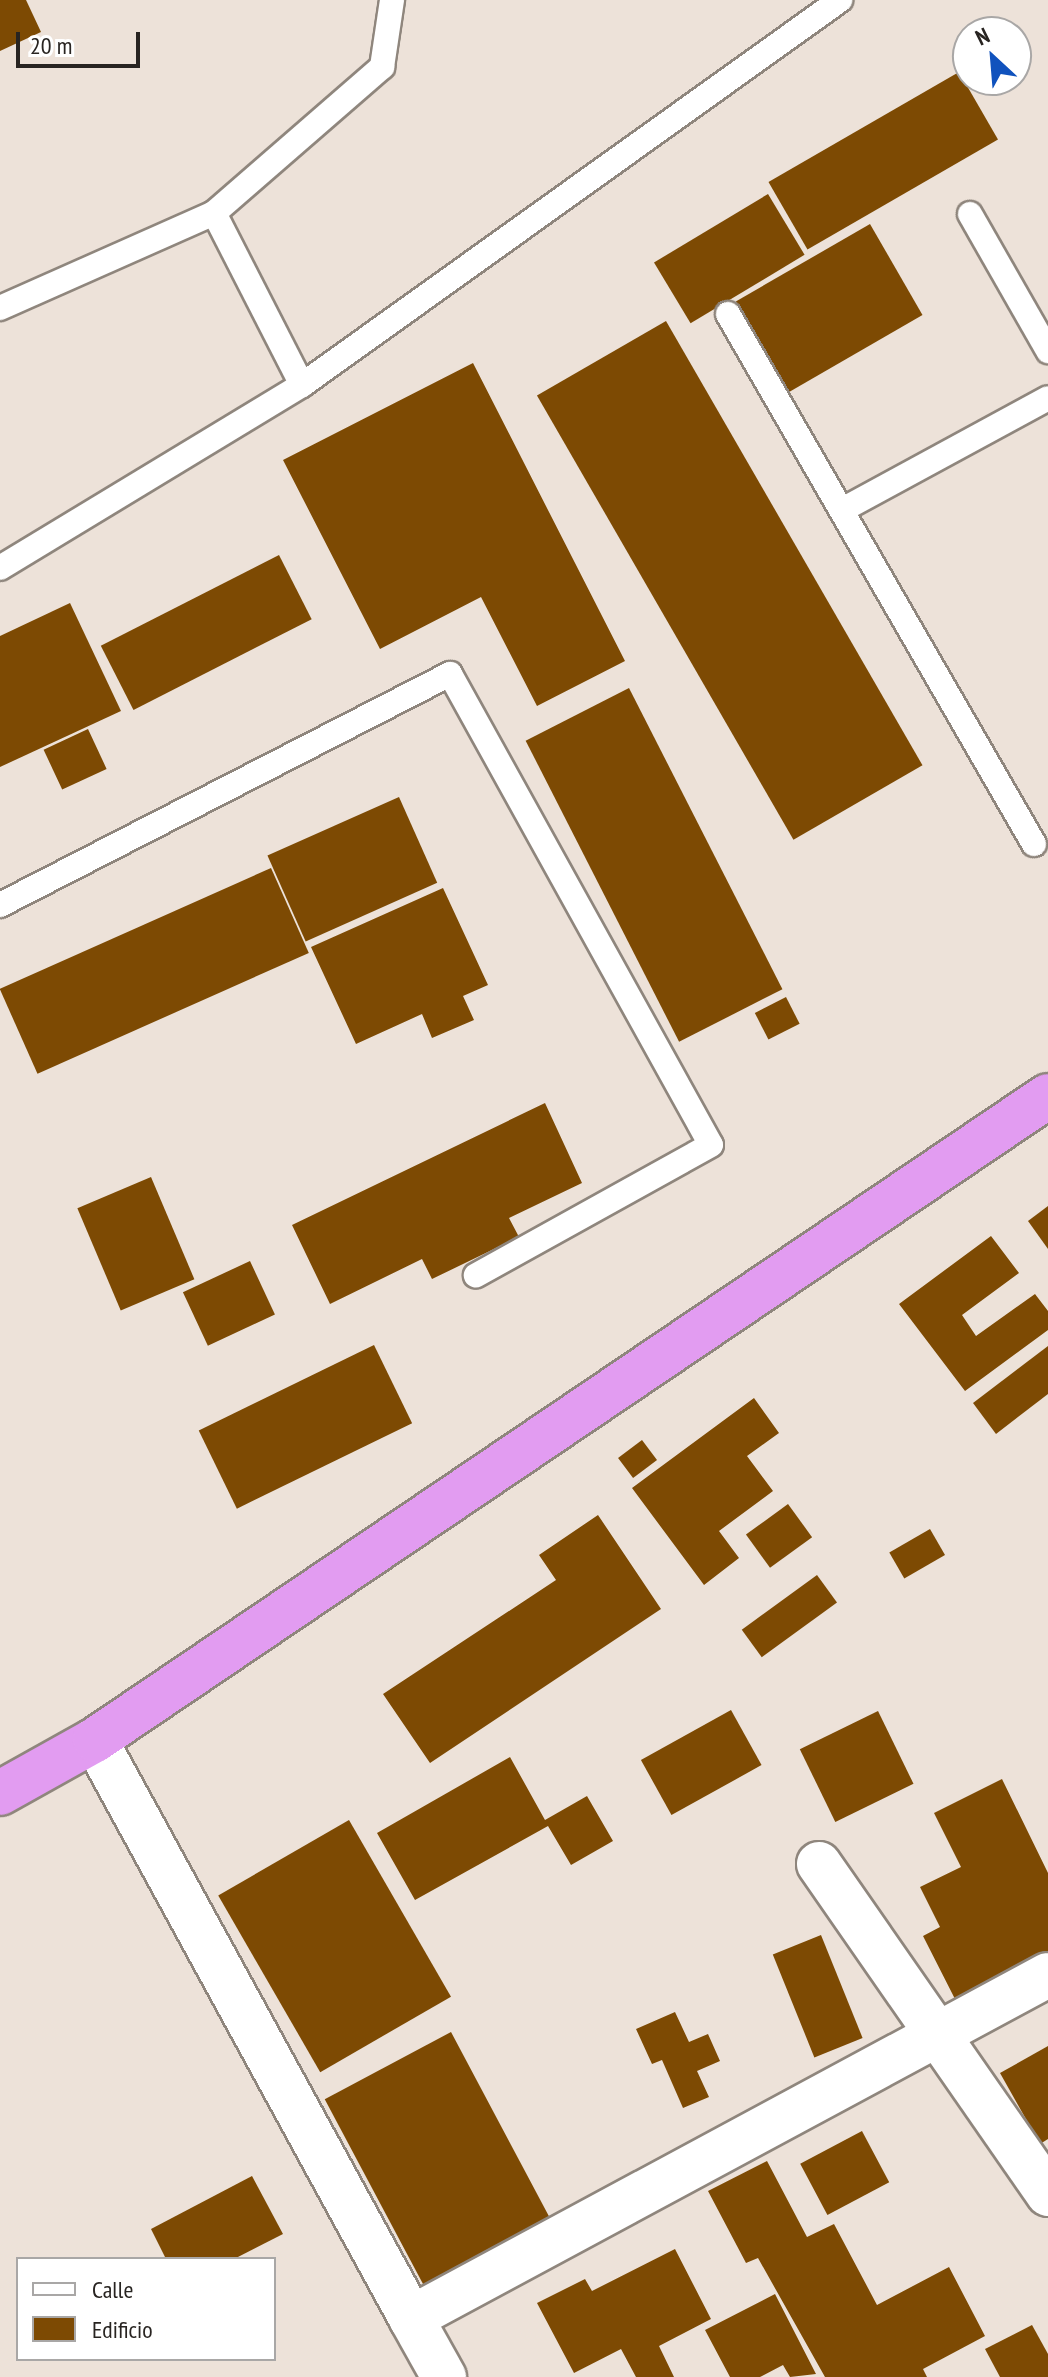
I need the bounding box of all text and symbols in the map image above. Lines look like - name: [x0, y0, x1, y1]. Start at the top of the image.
- scale bar: [20, 16, 144, 66]
- north arrow: [952, 16, 1032, 96]
- text: N: [971, 21, 994, 51]
- text: 20 m: [30, 30, 72, 61]
- legend: [16, 2257, 276, 2361]
- text: Calle: [92, 2274, 133, 2305]
- text: Edificio: [92, 2314, 153, 2345]

